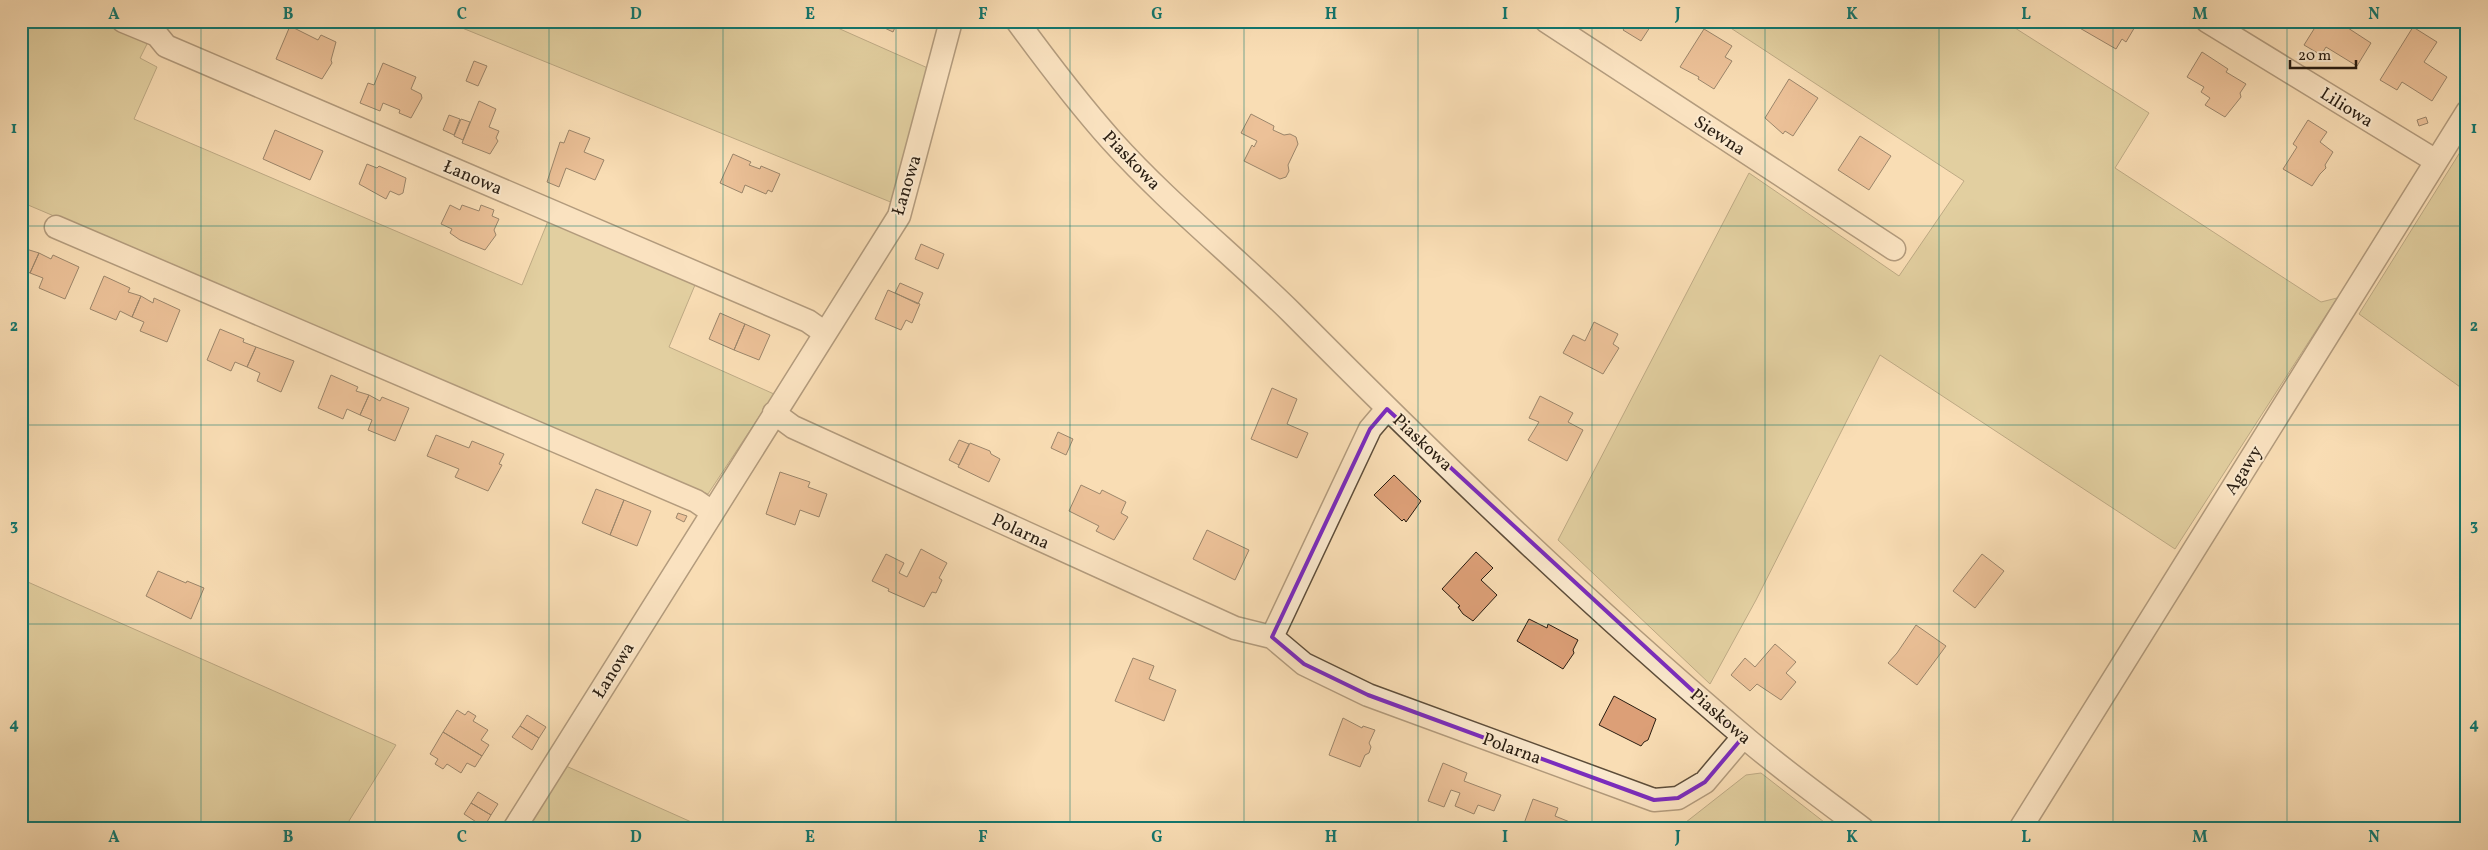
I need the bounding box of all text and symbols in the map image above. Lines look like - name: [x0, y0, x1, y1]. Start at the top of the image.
- text: A: [108, 4, 120, 26]
- text: B: [283, 4, 294, 26]
- text: C: [457, 4, 467, 26]
- text: D: [630, 4, 642, 26]
- text: E: [805, 4, 815, 26]
- text: F: [978, 4, 988, 26]
- text: G: [1151, 4, 1163, 26]
- text: H: [1325, 4, 1337, 26]
- text: I: [1502, 4, 1508, 26]
- text: J: [1674, 4, 1681, 26]
- text: K: [1846, 4, 1858, 26]
- text: L: [2021, 4, 2031, 26]
- text: M: [2192, 4, 2208, 26]
- text: N: [2368, 4, 2380, 26]
- scale bar: [2290, 38, 2357, 70]
- text: 20 m: [2298, 46, 2331, 67]
- street label: Liliowa: [2315, 82, 2378, 134]
- street label: Siewna: [1688, 110, 1750, 162]
- text: 1: [11, 118, 17, 140]
- text: 1: [2471, 118, 2477, 140]
- street label: Piaskowa: [1096, 126, 1166, 196]
- street label: Łanowa: [886, 152, 928, 219]
- street label: Łanowa: [439, 155, 506, 202]
- text: 2: [10, 316, 18, 338]
- text: 2: [2470, 316, 2478, 338]
- street label: Piaskowa: [1386, 409, 1458, 478]
- street label: Agawy: [2219, 441, 2269, 500]
- street label: Polarna: [987, 508, 1053, 557]
- text: 3: [10, 515, 18, 537]
- text: 3: [2470, 515, 2478, 537]
- street label: Łanowa: [587, 638, 641, 704]
- street label: Piaskowa: [1684, 683, 1756, 751]
- text: 4: [9, 714, 19, 736]
- text: 4: [2469, 714, 2479, 736]
- street label: Polarna: [1479, 727, 1544, 772]
- text: A: [108, 827, 120, 849]
- text: B: [283, 827, 294, 849]
- text: C: [457, 827, 467, 849]
- text: D: [630, 827, 642, 849]
- text: E: [805, 827, 815, 849]
- text: F: [978, 827, 988, 849]
- text: G: [1151, 827, 1163, 849]
- text: H: [1325, 827, 1337, 849]
- text: I: [1502, 827, 1508, 849]
- text: J: [1674, 827, 1681, 849]
- text: K: [1846, 827, 1858, 849]
- text: L: [2021, 827, 2031, 849]
- text: M: [2192, 827, 2208, 849]
- text: N: [2368, 827, 2380, 849]

